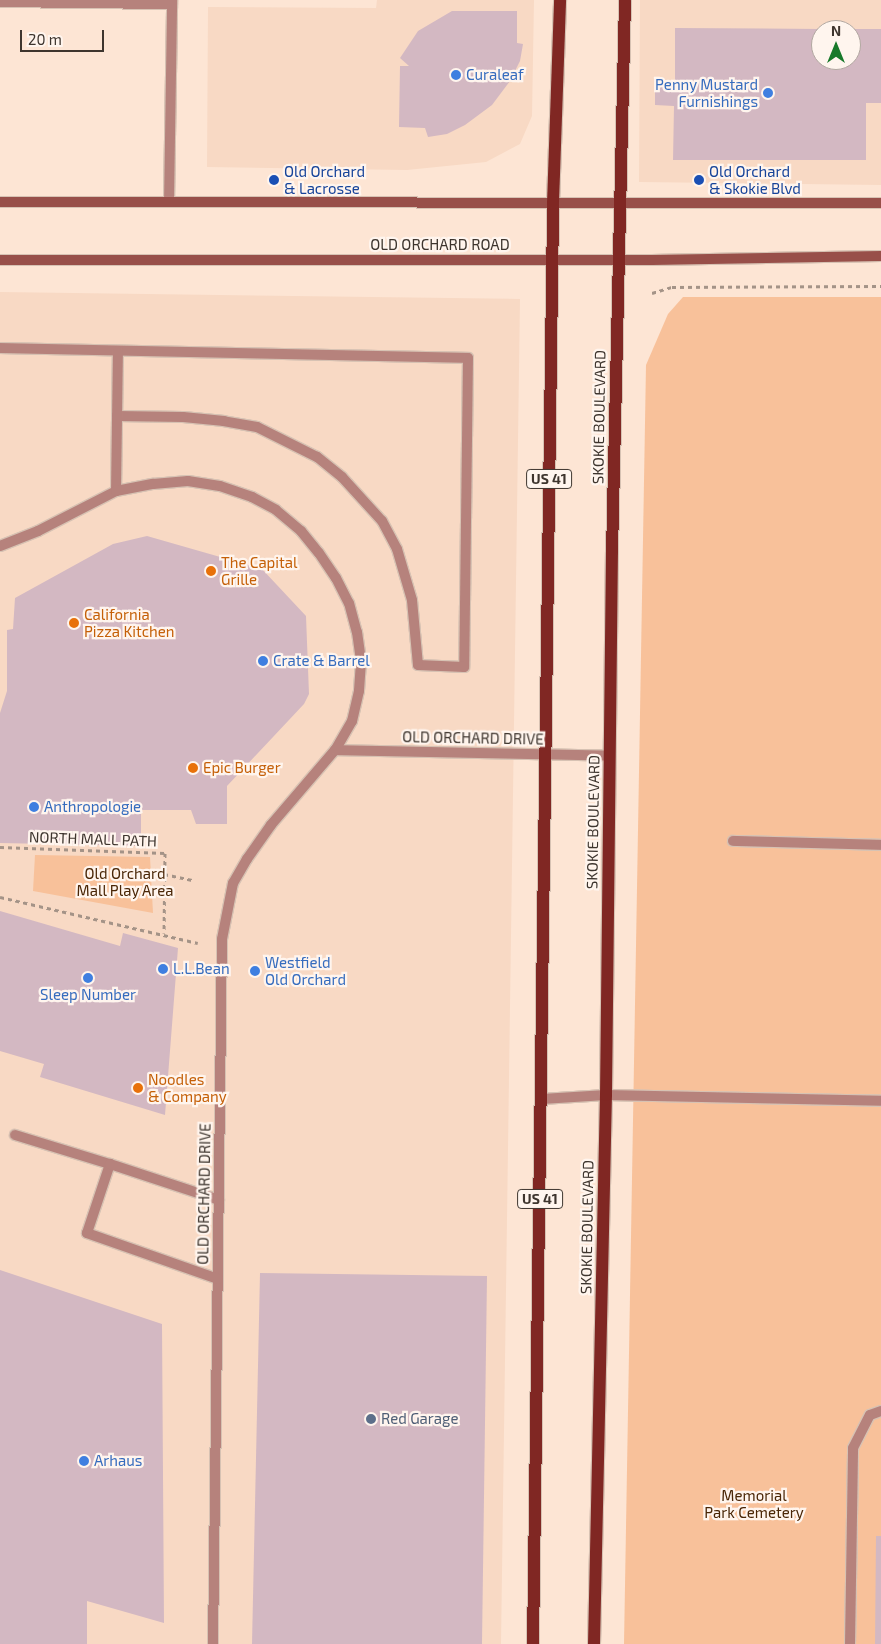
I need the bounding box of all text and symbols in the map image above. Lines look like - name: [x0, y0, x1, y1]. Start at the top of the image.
- scale bar: [22, 20, 106, 52]
- north arrow: [811, 20, 861, 70]
- text: N: [831, 22, 841, 39]
- text: 20 m: [28, 30, 62, 48]
- place label: Curaleaf: [466, 66, 524, 84]
- marker: Curaleaf: [450, 69, 462, 81]
- place label: Penny Mustard Furnishings: [655, 75, 758, 110]
- marker: Penny Mustard Furnishings: [762, 87, 774, 99]
- place label: Old Orchard & Lacrosse: [284, 162, 365, 197]
- place label: Old Orchard & Skokie Blvd: [709, 162, 801, 197]
- marker: Old Orchard & Lacrosse: [268, 174, 280, 186]
- marker: Old Orchard & Skokie Blvd: [693, 174, 705, 186]
- street label: OLD ORCHARD ROAD: [370, 236, 510, 254]
- street label: SKOKIE BOULEVARD: [589, 350, 609, 484]
- road number: US 41: [525, 468, 573, 490]
- place label: The Capital Grille: [221, 553, 297, 588]
- marker: The Capital Grille: [205, 565, 217, 577]
- place label: California Pizza Kitchen: [84, 605, 175, 640]
- marker: California Pizza Kitchen: [68, 617, 80, 629]
- place label: Crate & Barrel: [273, 652, 370, 670]
- marker: Crate & Barrel: [257, 655, 269, 667]
- street label: OLD ORCHARD DRIVE: [402, 728, 544, 748]
- street label: SKOKIE BOULEVARD: [583, 755, 603, 889]
- place label: Epic Burger: [203, 759, 281, 777]
- marker: Epic Burger: [187, 762, 199, 774]
- place label: Anthropologie: [44, 798, 141, 816]
- marker: Anthropologie: [28, 801, 40, 813]
- street label: NORTH MALL PATH: [28, 828, 158, 850]
- park label: Old Orchard Mall Play Area: [76, 864, 174, 899]
- place label: Westfield Old Orchard: [265, 953, 346, 988]
- place label: L.L.Bean: [173, 960, 230, 978]
- marker: L.L.Bean: [157, 963, 169, 975]
- marker: Westfield Old Orchard: [249, 965, 261, 977]
- marker: Sleep Number: [82, 972, 94, 984]
- place label: Sleep Number: [40, 986, 136, 1004]
- place label: Noodles & Company: [148, 1070, 227, 1105]
- marker: Noodles & Company: [132, 1082, 144, 1094]
- street label: OLD ORCHARD DRIVE: [194, 1123, 214, 1265]
- street label: SKOKIE BOULEVARD: [577, 1160, 597, 1294]
- road number: US 41: [516, 1188, 564, 1210]
- place label: Red Garage: [381, 1410, 458, 1428]
- marker: Red Garage: [365, 1413, 377, 1425]
- place label: Arhaus: [94, 1452, 142, 1470]
- marker: Arhaus: [78, 1455, 90, 1467]
- park label: Memorial Park Cemetery: [704, 1486, 804, 1521]

